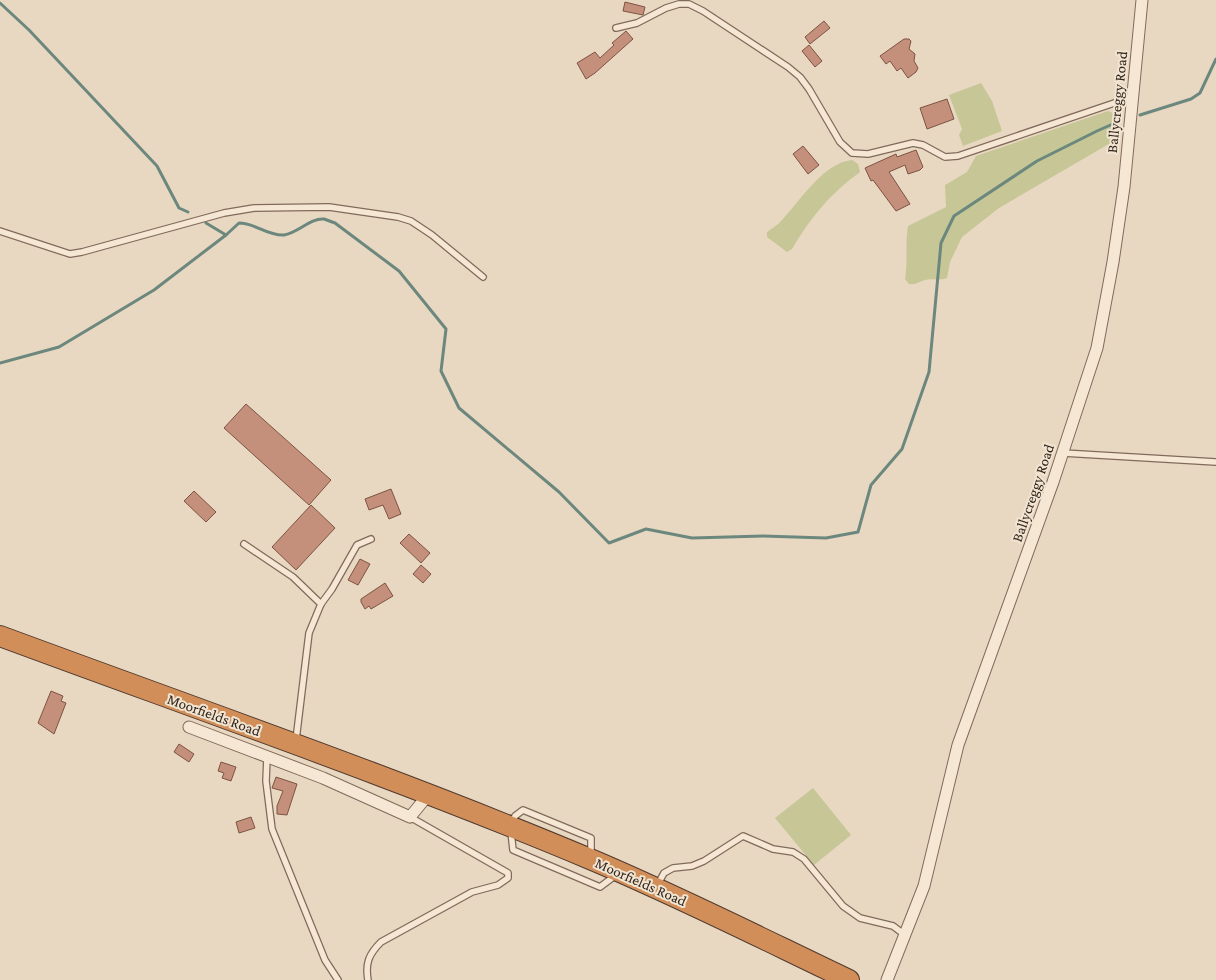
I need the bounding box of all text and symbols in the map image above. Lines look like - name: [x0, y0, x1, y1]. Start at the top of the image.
- street label: Ballycreggy Road: [1104, 50, 1131, 154]
- street label: Ballycreggy Road: [1009, 442, 1058, 544]
- street label: Moorfields Road: [165, 691, 263, 739]
- street label: Moorfields Road: [593, 855, 689, 909]

